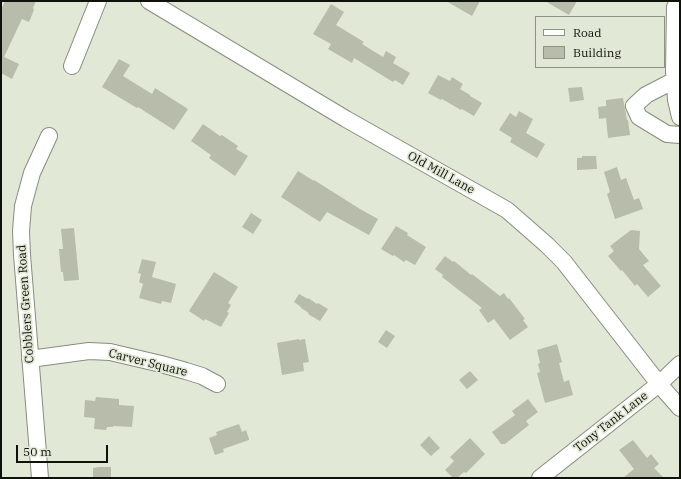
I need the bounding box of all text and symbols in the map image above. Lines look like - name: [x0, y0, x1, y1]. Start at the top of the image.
- legend: [535, 16, 665, 68]
- text: Road: [573, 25, 602, 40]
- text: Building: [573, 45, 621, 60]
- street label: Old Mill Lane: [405, 149, 477, 197]
- street label: Cobblers Green Road: [15, 244, 37, 364]
- street label: Carver Square: [107, 346, 189, 380]
- street label: Tony Tank Lane: [571, 389, 651, 455]
- scale bar: [18, 437, 110, 463]
- text: 50 m: [23, 444, 52, 459]

